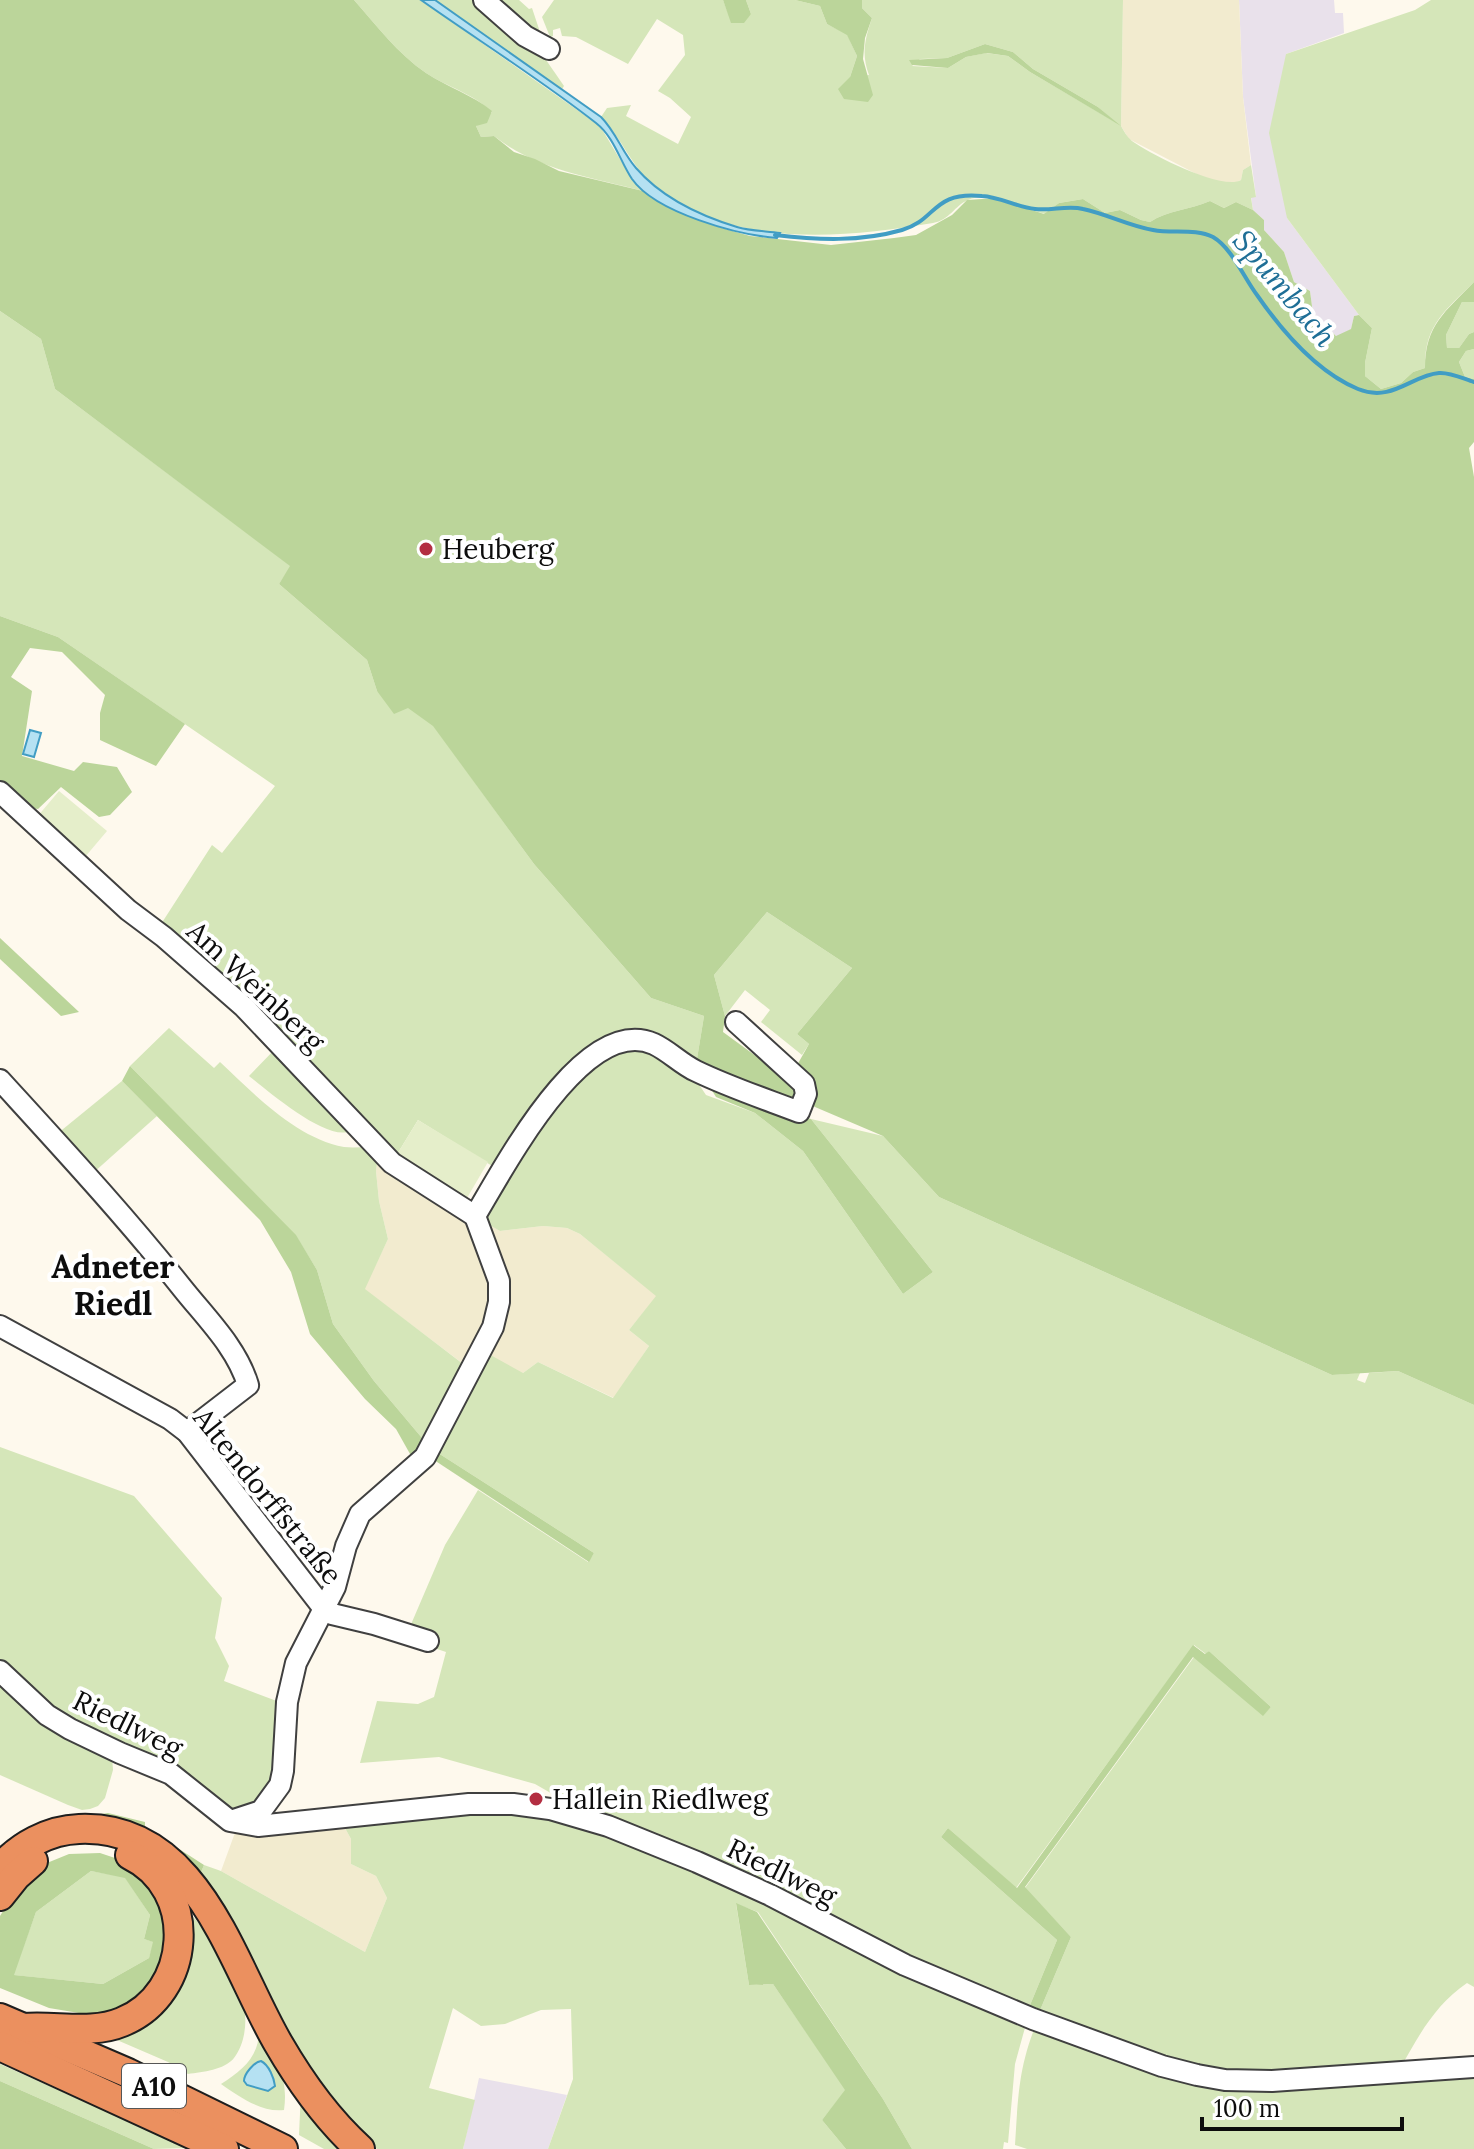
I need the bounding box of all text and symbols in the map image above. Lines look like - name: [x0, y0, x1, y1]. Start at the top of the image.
- water label: Spumbach: [1225, 222, 1345, 354]
- place label: Heuberg: [442, 531, 555, 567]
- marker: Heuberg: [417, 540, 435, 558]
- street label: Am Weinberg: [179, 912, 333, 1059]
- district label: Adneter Riedl: [51, 1246, 175, 1324]
- street label: Altendorffstraße: [185, 1400, 350, 1592]
- street label: Riedlweg: [67, 1682, 189, 1766]
- place label: Hallein Riedlweg: [552, 1781, 769, 1817]
- marker: Hallein Riedlweg: [527, 1790, 545, 1808]
- street label: Riedlweg: [721, 1830, 843, 1914]
- road number: A10: [122, 2064, 186, 2108]
- scale bar: [1202, 2081, 1402, 2131]
- text: 100 m: [1214, 2093, 1280, 2124]

